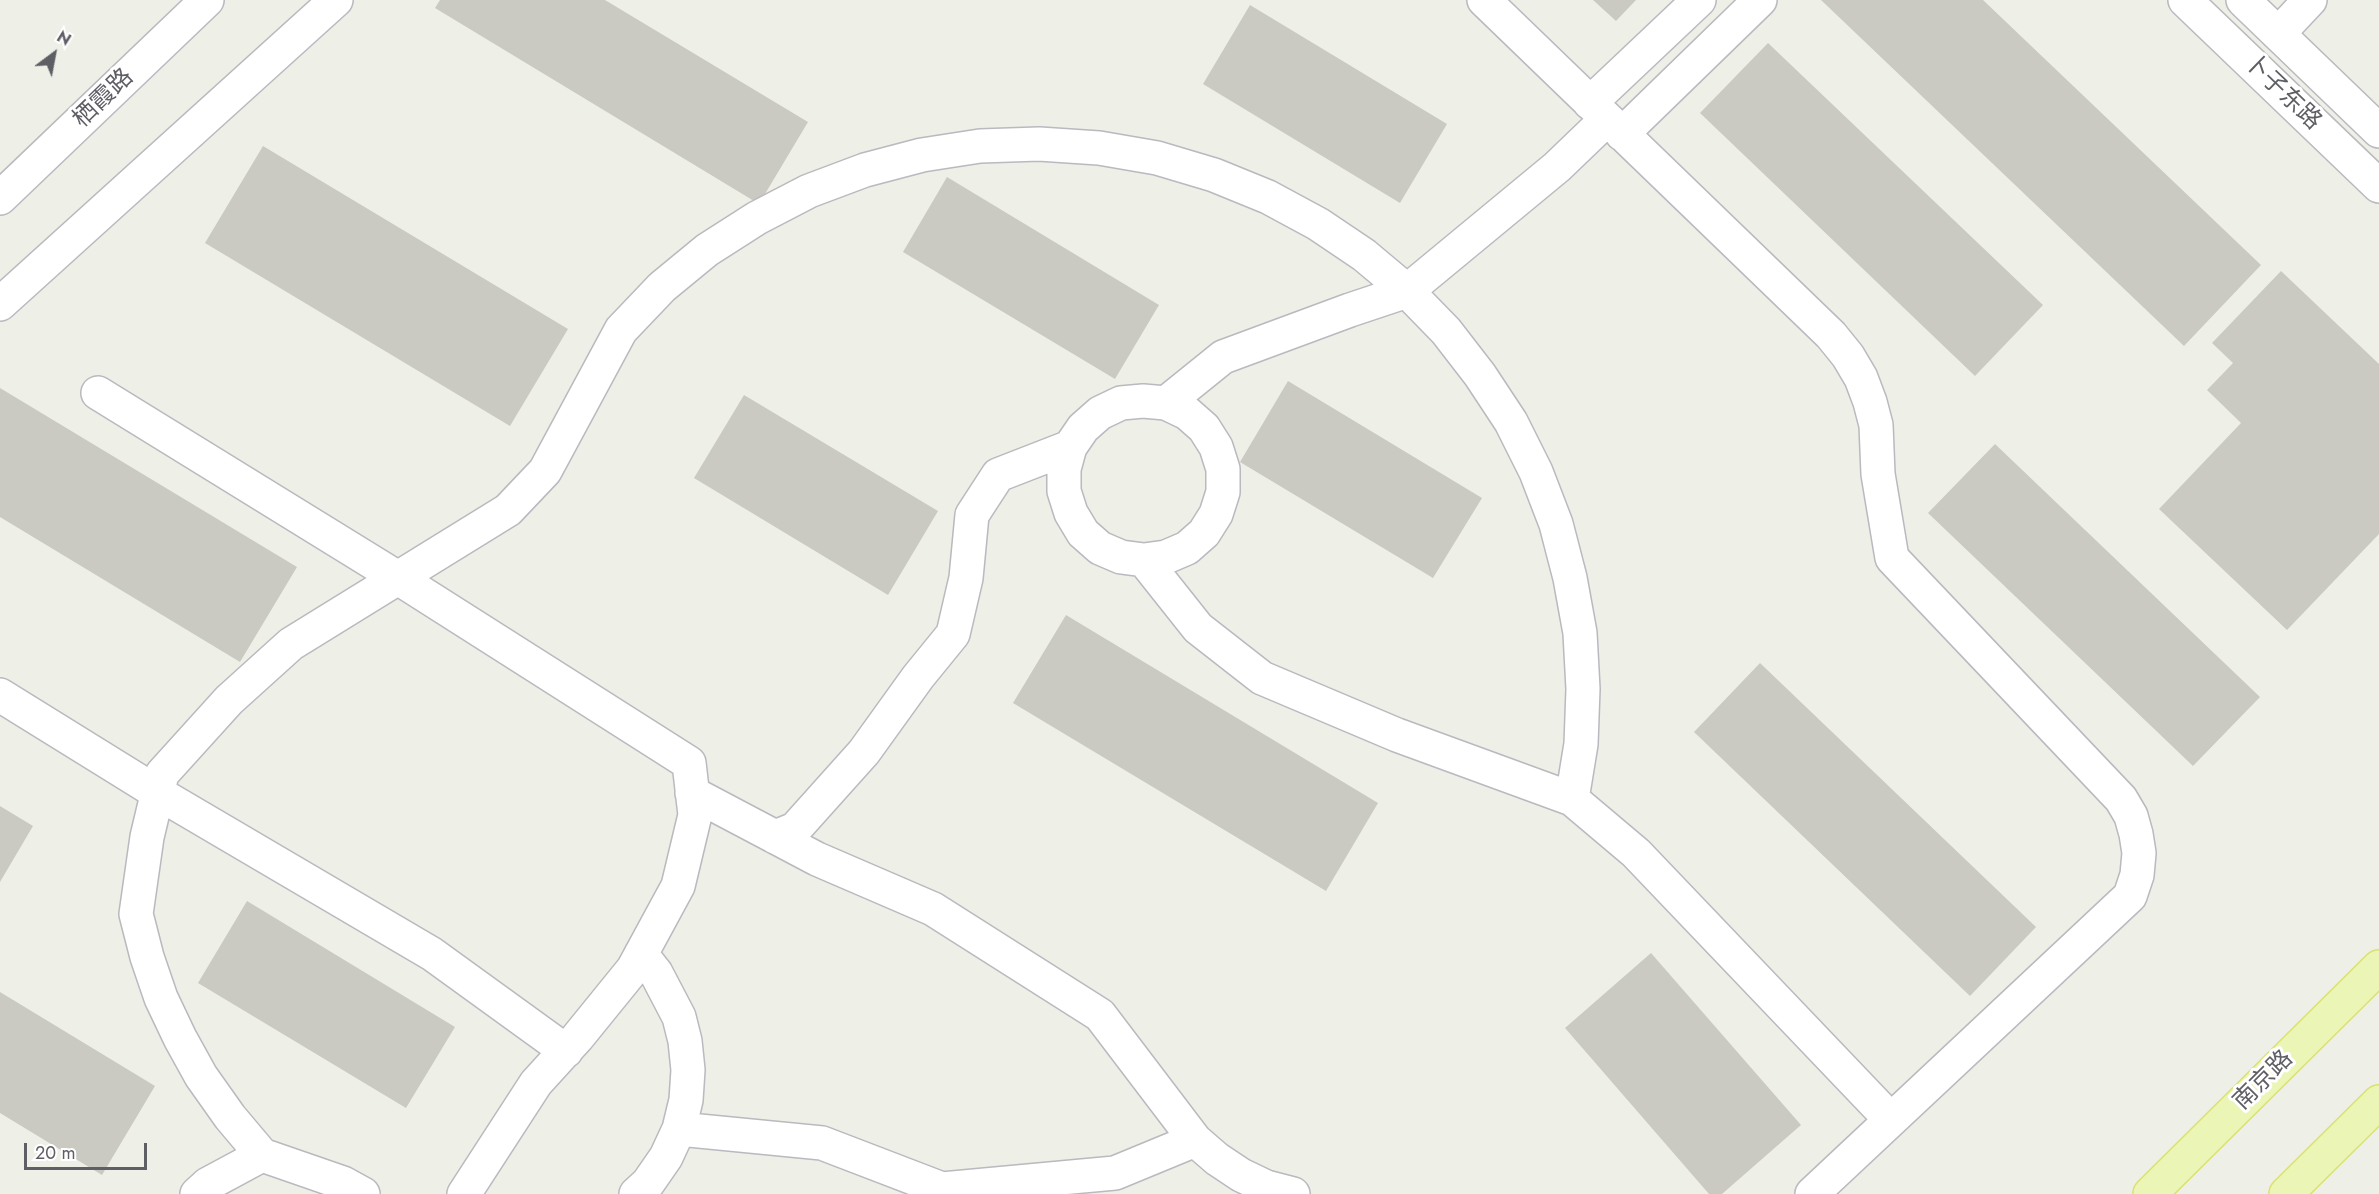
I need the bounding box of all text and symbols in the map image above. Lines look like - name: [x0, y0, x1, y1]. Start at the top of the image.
- north arrow: [24, 24, 84, 84]
- text: N: [52, 25, 75, 51]
- street label: 卜子东路: [2237, 49, 2327, 137]
- street label: 栖霞路: [68, 64, 140, 134]
- street label: 南京路: [2228, 1045, 2300, 1117]
- scale bar: [27, 1131, 150, 1169]
- text: 20 m: [35, 1140, 75, 1166]

